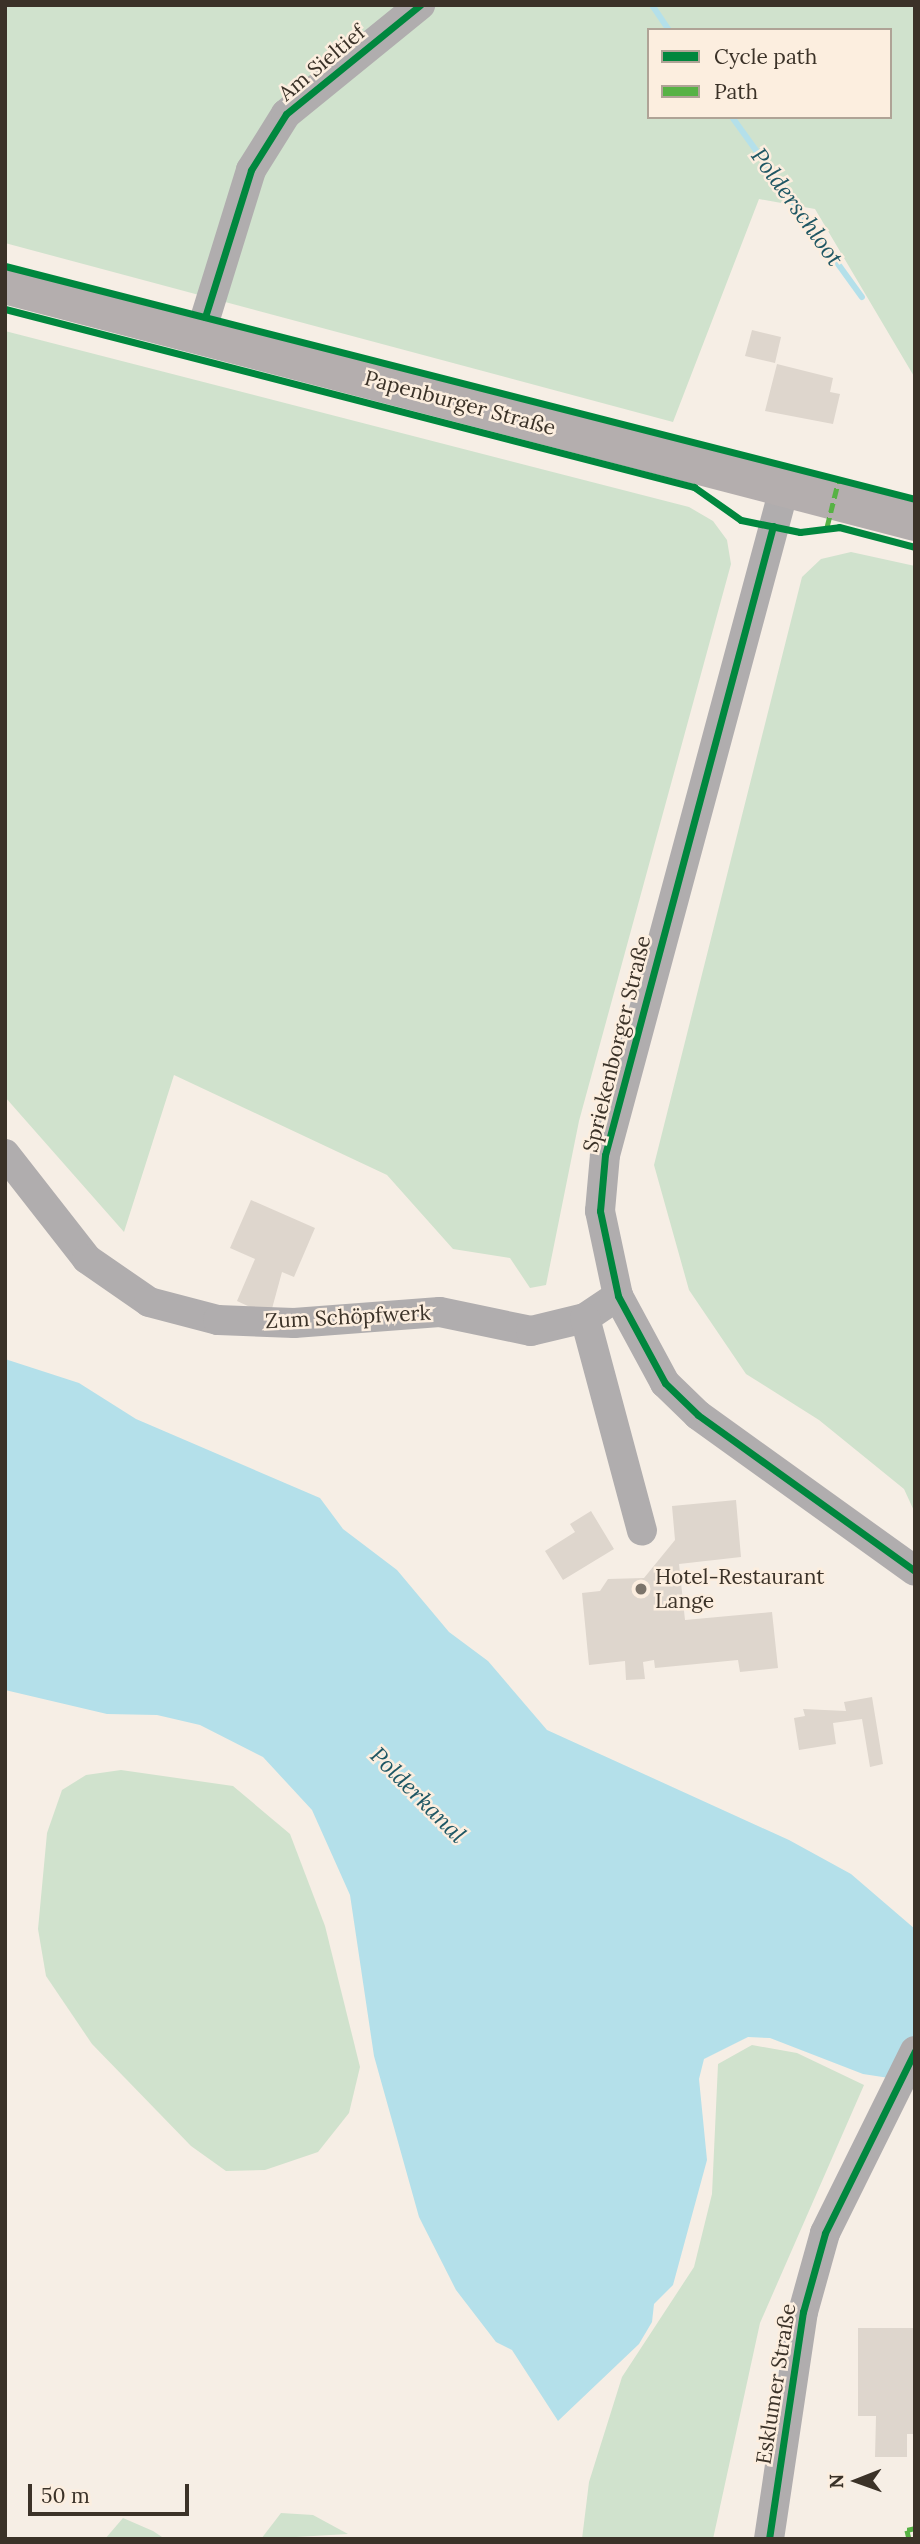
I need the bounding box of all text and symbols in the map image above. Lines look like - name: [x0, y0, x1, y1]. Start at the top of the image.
- street label: Am Sieltief: [274, 20, 370, 106]
- legend: [647, 28, 892, 119]
- text: Cycle path: [714, 43, 817, 70]
- text: Path: [714, 78, 758, 105]
- water label: Polderschloot: [745, 143, 849, 271]
- street label: Papenburger Straße: [362, 365, 558, 441]
- street label: Spriekenborger Straße: [578, 933, 656, 1155]
- street label: Zum Schöpfwerk: [265, 1300, 431, 1334]
- place label: Hotel-Restaurant Lange: [655, 1564, 824, 1614]
- marker: Hotel-Restaurant Lange: [633, 1581, 649, 1597]
- water label: Polderkanal: [364, 1741, 472, 1849]
- street label: Esklumer Straße: [751, 2302, 801, 2466]
- north arrow: [822, 2446, 892, 2516]
- scale bar: [32, 2470, 192, 2514]
- text: N: [824, 2474, 848, 2489]
- text: 50 m: [41, 2482, 90, 2509]

